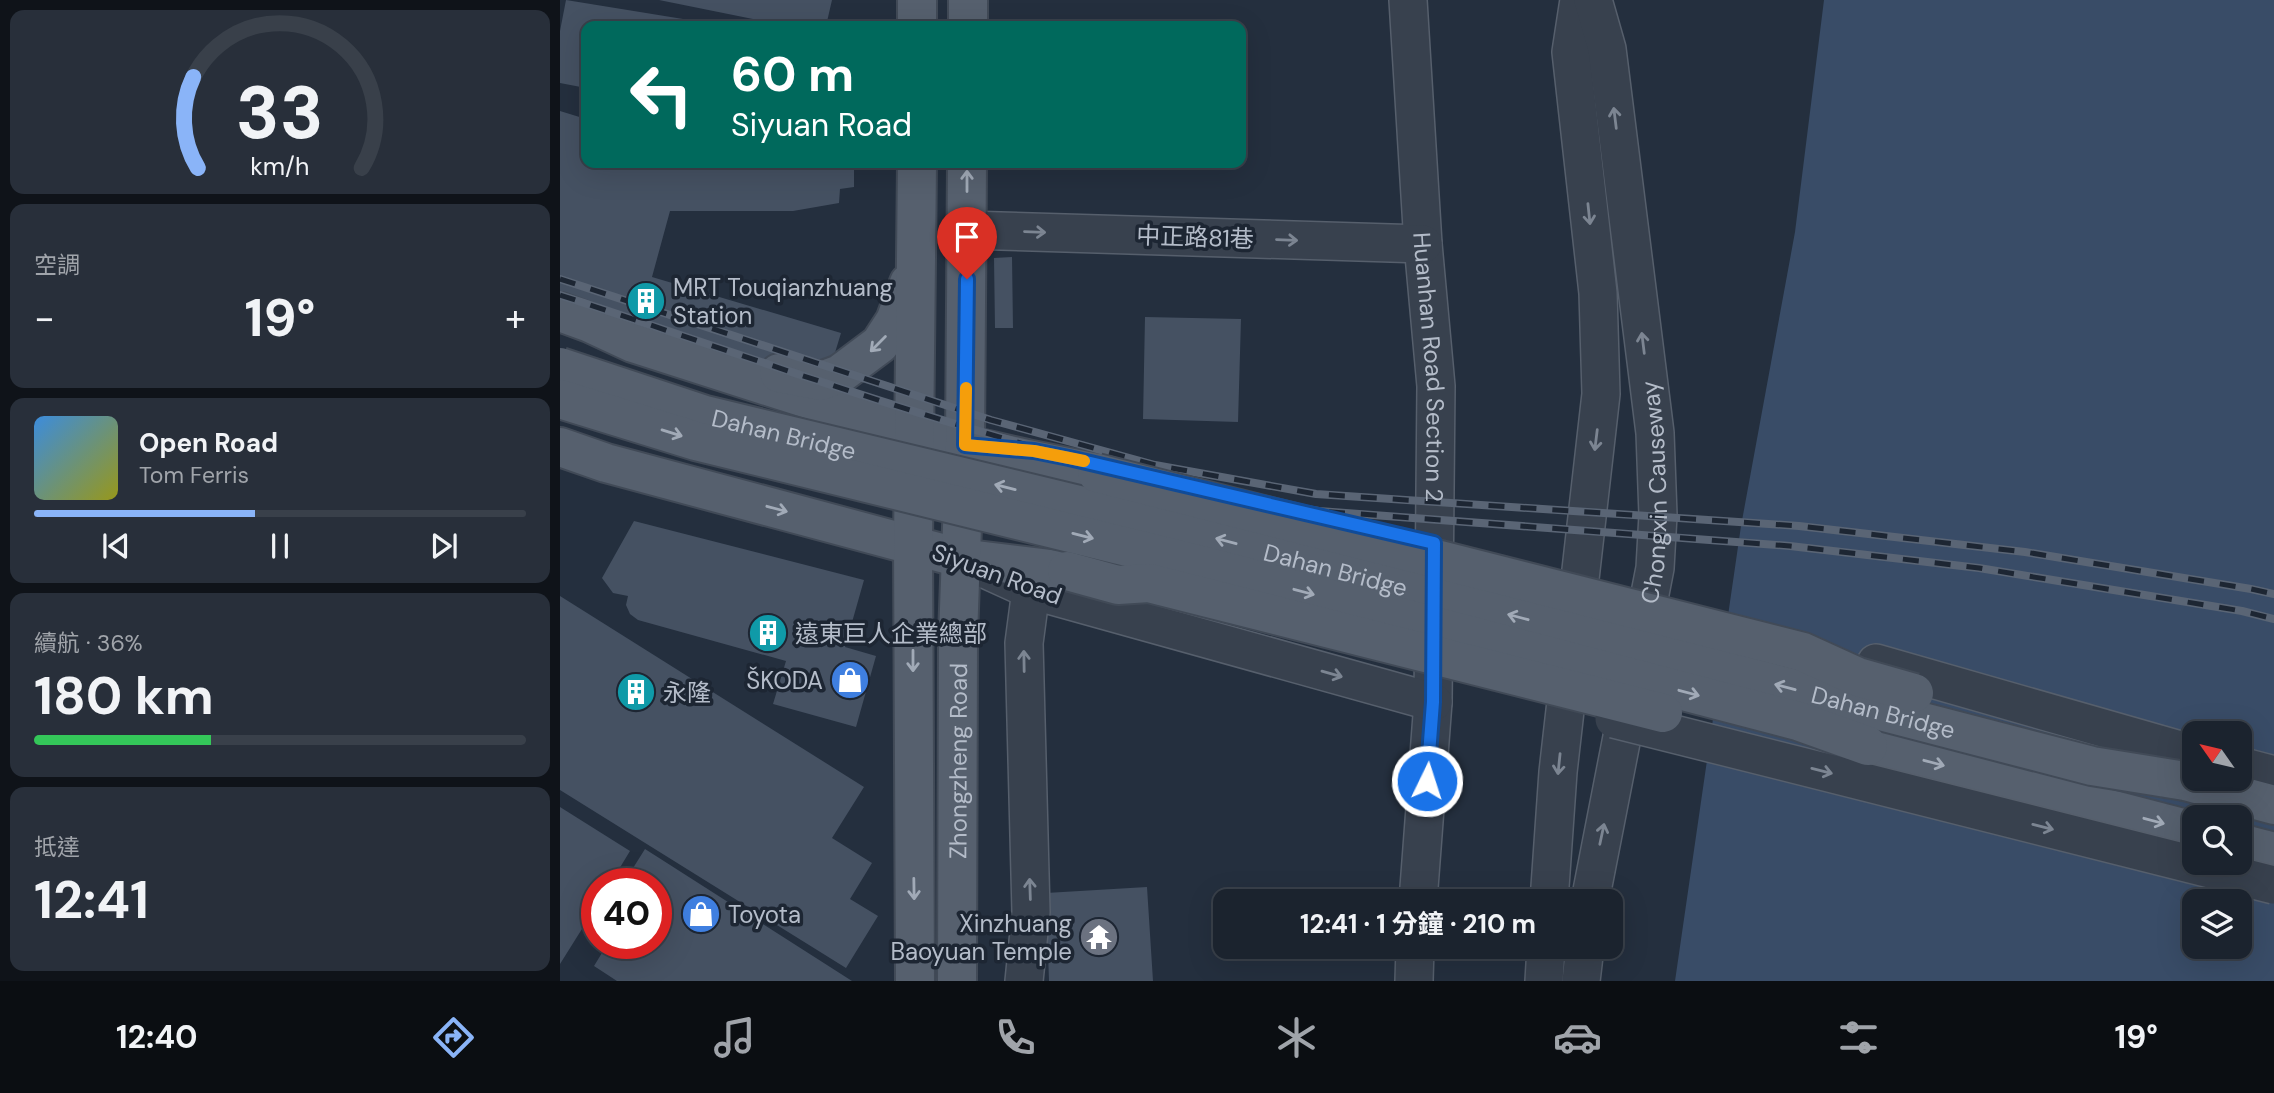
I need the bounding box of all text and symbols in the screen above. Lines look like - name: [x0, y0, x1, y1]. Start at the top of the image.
- text: 60 m: [731, 42, 854, 106]
- icon: left: [616, 49, 707, 140]
- text: 33: [236, 66, 324, 161]
- text: Siyuan Road: [731, 104, 912, 146]
- one-way arrow: [1609, 107, 1622, 129]
- text: km/h: [250, 150, 310, 183]
- one-way arrow: [960, 170, 974, 193]
- one-way arrow: [1582, 202, 1595, 224]
- pin: [937, 207, 997, 279]
- icon: arrive: [948, 218, 986, 256]
- street label: 中正路81巷: [1136, 219, 1254, 255]
- one-way arrow: [1023, 225, 1046, 239]
- street label: Huanhan Road Section 2: [1407, 231, 1452, 502]
- one-way arrow: [1275, 233, 1298, 246]
- text: 空調: [34, 250, 80, 280]
- place label: MRT Touqianzhuang Station: [673, 272, 893, 331]
- building icon: MRT Touqianzhuang Station: [625, 280, 667, 322]
- text: 19°: [245, 284, 315, 352]
- text: −: [34, 293, 55, 343]
- text: +: [505, 293, 526, 343]
- one-way arrow: [1637, 332, 1650, 355]
- one-way arrow: [869, 335, 886, 352]
- street label: Chongxin Causeway: [1633, 379, 1674, 606]
- street label: Dahan Bridge: [709, 402, 859, 466]
- text: Open Road: [139, 426, 278, 460]
- one-way arrow: [661, 428, 683, 441]
- one-way arrow: [1589, 428, 1602, 451]
- text: Tom Ferris: [139, 460, 249, 490]
- one-way arrow: [995, 480, 1017, 493]
- one-way arrow: [765, 503, 788, 516]
- icon: previous: [97, 527, 135, 565]
- icon: pause: [261, 527, 299, 565]
- icon: next: [425, 527, 463, 565]
- one-way arrow: [1071, 530, 1094, 543]
- one-way arrow: [1216, 534, 1238, 547]
- street label: Siyuan Road: [928, 536, 1066, 612]
- street label: Dahan Bridge: [1260, 536, 1411, 603]
- one-way arrow: [1292, 586, 1314, 599]
- one-way arrow: [1507, 610, 1530, 623]
- building icon: 遠東巨人企業總部: [747, 612, 789, 654]
- place label: 遠東巨人企業總部: [795, 618, 987, 649]
- text: 續航 · 36%: [34, 628, 143, 658]
- one-way arrow: [906, 649, 920, 672]
- one-way arrow: [1017, 650, 1031, 673]
- shop icon: ŠKODA: [829, 659, 871, 701]
- text: 180 km: [34, 662, 214, 730]
- street label: Zhongzheng Road: [942, 663, 973, 859]
- place label: ŠKODA: [746, 665, 823, 696]
- one-way arrow: [1321, 668, 1343, 681]
- building icon: 永隆: [615, 671, 657, 713]
- place label: 永隆: [663, 677, 711, 708]
- street label: Dahan Bridge: [1808, 678, 1959, 745]
- one-way arrow: [1775, 679, 1797, 692]
- one-way arrow: [1678, 687, 1700, 700]
- north arrow: [2182, 721, 2252, 791]
- map controls: [2182, 721, 2252, 959]
- position arrow: [1390, 744, 1464, 818]
- one-way arrow: [1552, 752, 1565, 775]
- one-way arrow: [1922, 757, 1945, 770]
- one-way arrow: [1810, 765, 1833, 778]
- button: search: [2182, 805, 2252, 875]
- one-way arrow: [2142, 815, 2165, 828]
- one-way arrow: [2031, 821, 2054, 834]
- one-way arrow: [1596, 823, 1610, 846]
- text: 抵達: [34, 832, 80, 862]
- text: 12:41: [34, 866, 149, 934]
- speed limit sign: 40: [581, 868, 672, 959]
- one-way arrow: [907, 877, 921, 900]
- one-way arrow: [1024, 877, 1037, 900]
- button: layers: [2182, 889, 2252, 959]
- shop icon: Toyota: [680, 893, 722, 935]
- place label: Toyota: [728, 899, 801, 930]
- text: 12:41 · 1 分鐘 · 210 m: [1300, 907, 1536, 941]
- place label: Xinzhuang Baoyuan Temple: [891, 908, 1072, 967]
- temple icon: Xinzhuang Baoyuan Temple: [1078, 916, 1120, 958]
- icon: directions: [429, 1013, 478, 1062]
- icon: music: [710, 1013, 759, 1062]
- icon: phone: [991, 1013, 1040, 1062]
- icon: climate: [1272, 1013, 1321, 1062]
- icon: car: [1553, 1013, 1602, 1062]
- icon: filters: [1834, 1013, 1883, 1062]
- text: 12:40: [116, 1016, 198, 1058]
- text: 19°: [2114, 1016, 2158, 1058]

